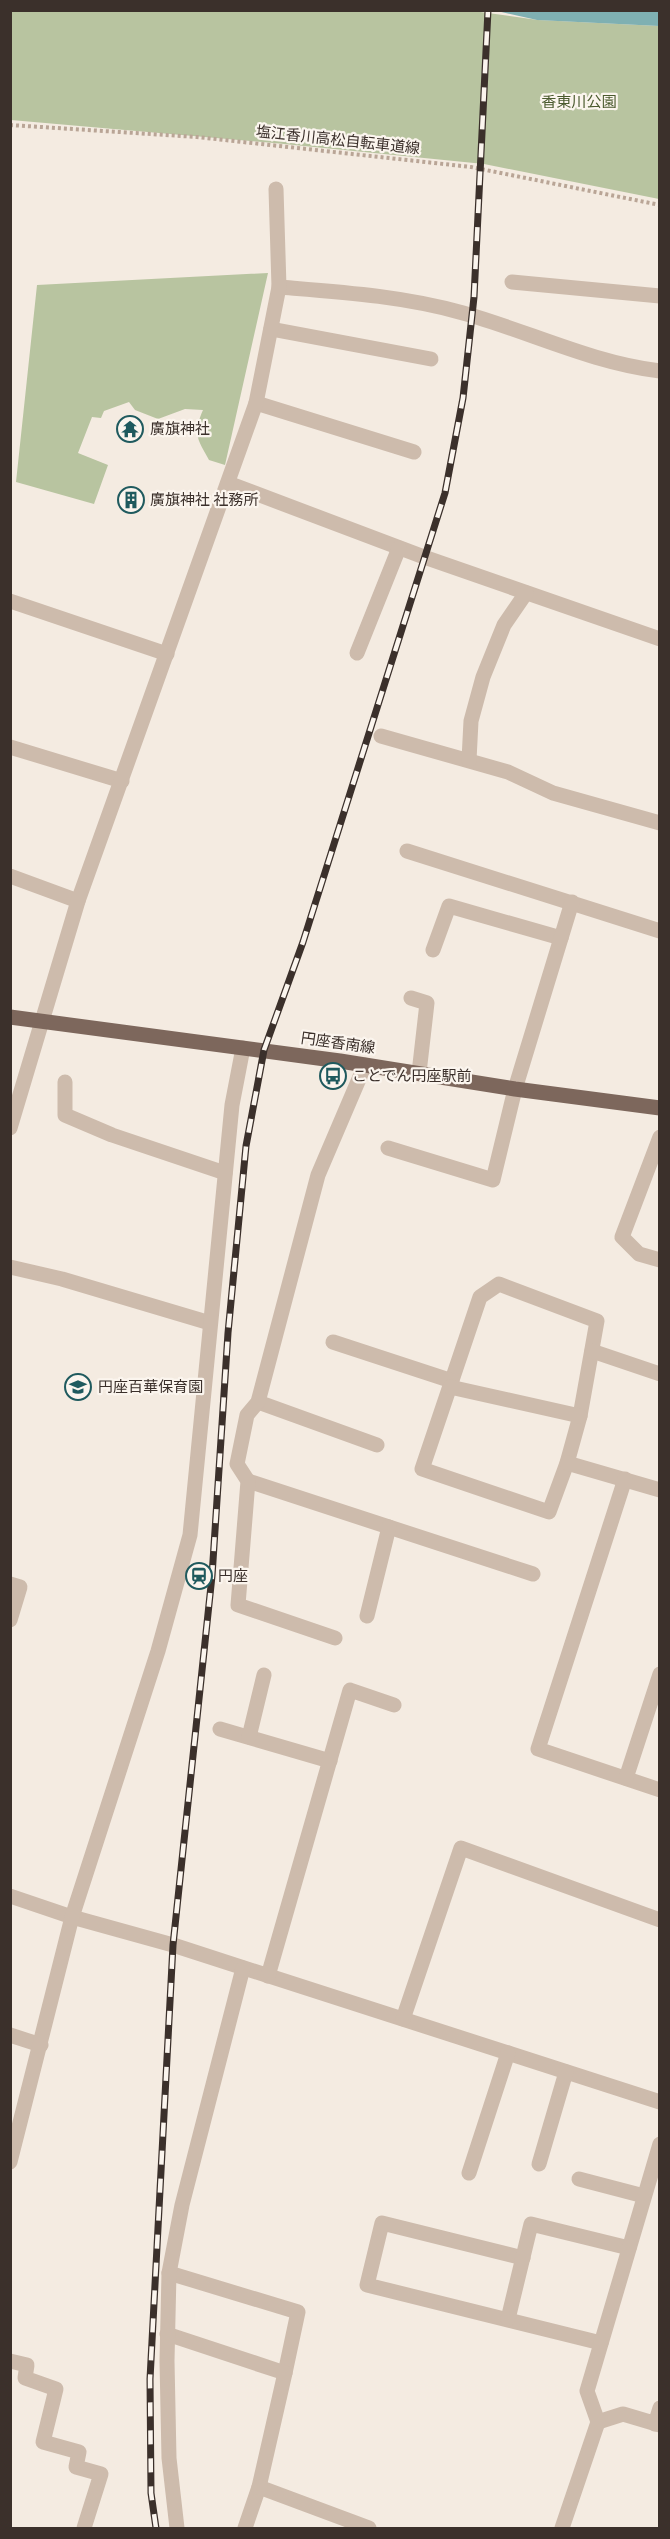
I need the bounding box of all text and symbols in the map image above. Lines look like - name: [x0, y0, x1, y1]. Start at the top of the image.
- park label: 香東川公園: [541, 93, 617, 110]
- street label: 塩江香川高松自転車道線: [255, 122, 421, 157]
- temple icon: 廣旗神社: [115, 414, 145, 444]
- place label: 廣旗神社: [150, 420, 210, 437]
- building icon: 廣旗神社 社務所: [116, 485, 146, 515]
- place label: 廣旗神社 社務所: [150, 491, 258, 508]
- street label: 円座香南線: [300, 1029, 376, 1056]
- bus stop icon: ことでん円座駅前: [318, 1061, 348, 1091]
- place label: ことでん円座駅前: [352, 1067, 472, 1084]
- school or university icon: 円座百華保育園: [63, 1372, 93, 1402]
- place label: 円座百華保育園: [98, 1378, 203, 1395]
- station icon: 円座: [184, 1561, 214, 1591]
- place label: 円座: [218, 1567, 248, 1584]

